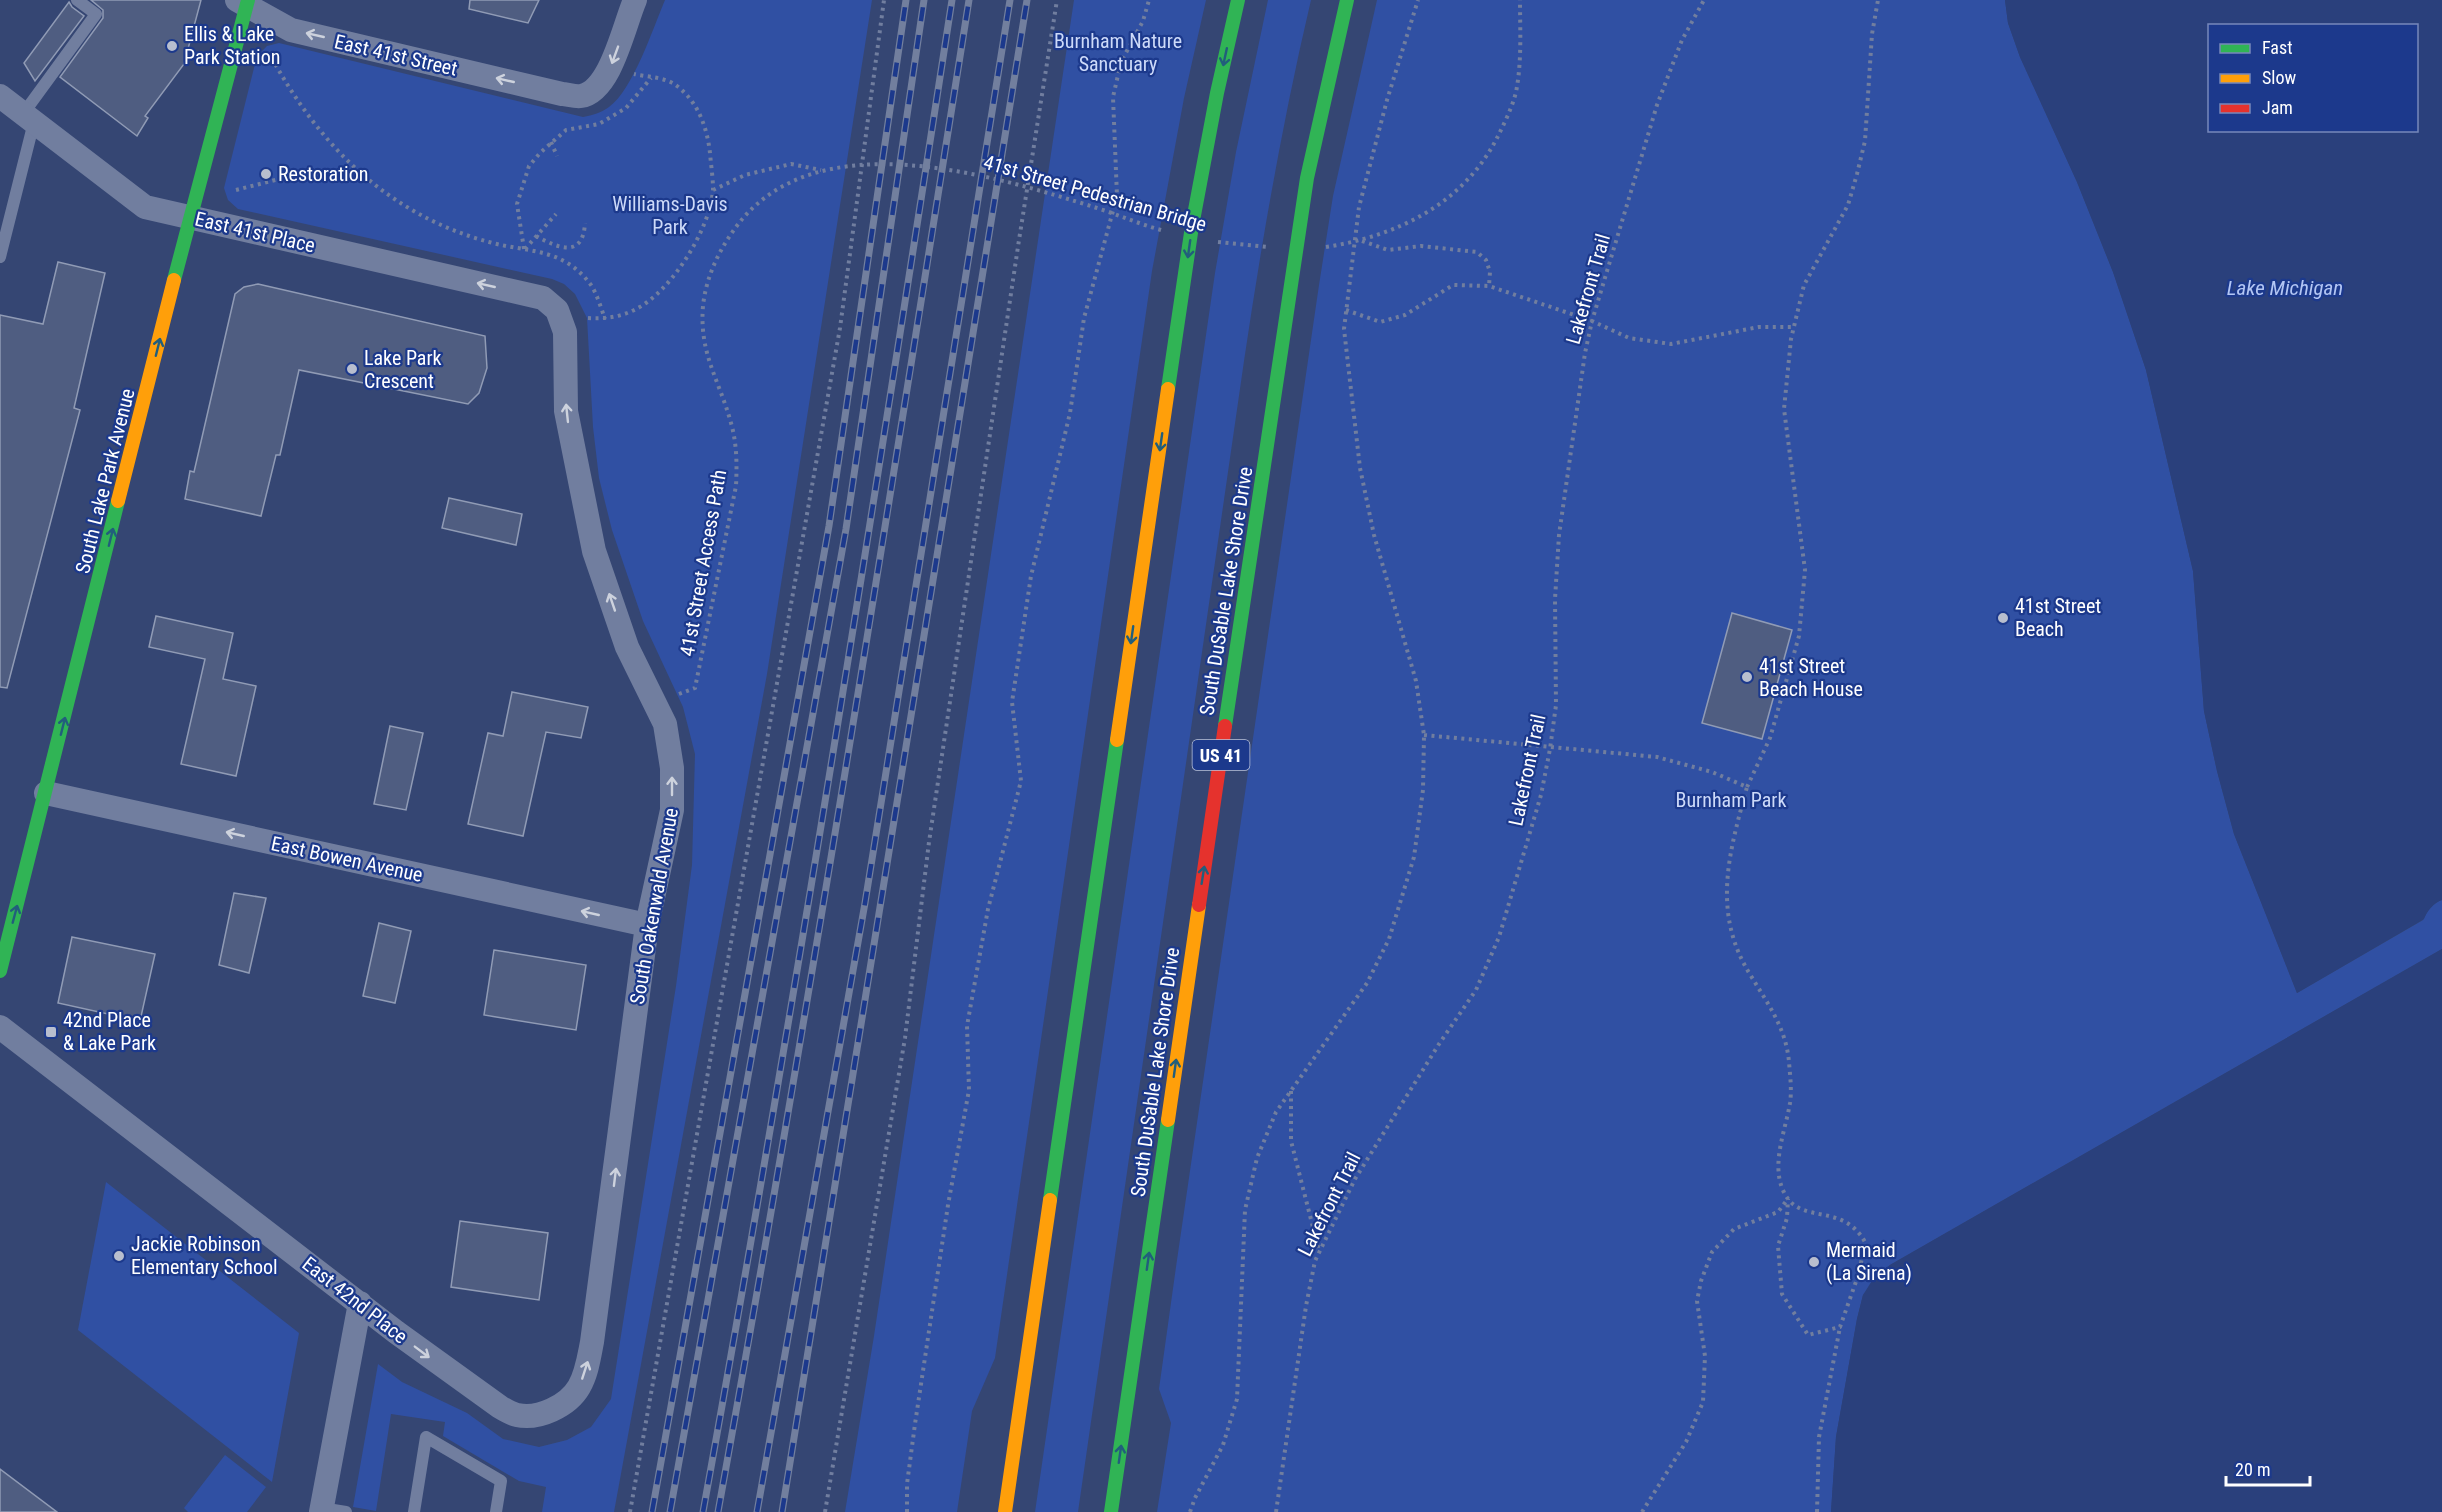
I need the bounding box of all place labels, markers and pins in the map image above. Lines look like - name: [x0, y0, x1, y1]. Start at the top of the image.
- place label: Ellis & Lake Park Station: [184, 22, 280, 69]
- marker: Ellis & Lake Park Station: [165, 39, 179, 53]
- place label: Restoration: [278, 162, 368, 186]
- marker: Restoration: [259, 167, 273, 181]
- place label: Lake Park Crescent: [364, 346, 442, 393]
- marker: Lake Park Crescent: [345, 362, 359, 376]
- place label: 41st Street Beach: [2015, 594, 2101, 641]
- marker: 41st Street Beach: [1996, 611, 2010, 625]
- place label: 41st Street Beach House: [1759, 654, 1863, 701]
- marker: 41st Street Beach House: [1740, 670, 1754, 684]
- place label: 42nd Place & Lake Park: [63, 1008, 156, 1055]
- marker: 42nd Place & Lake Park: [44, 1025, 58, 1039]
- place label: Jackie Robinson Elementary School: [131, 1232, 278, 1279]
- place label: Mermaid (La Sirena): [1826, 1238, 1912, 1285]
- marker: Jackie Robinson Elementary School: [112, 1249, 126, 1263]
- marker: Mermaid (La Sirena): [1807, 1255, 1821, 1269]

